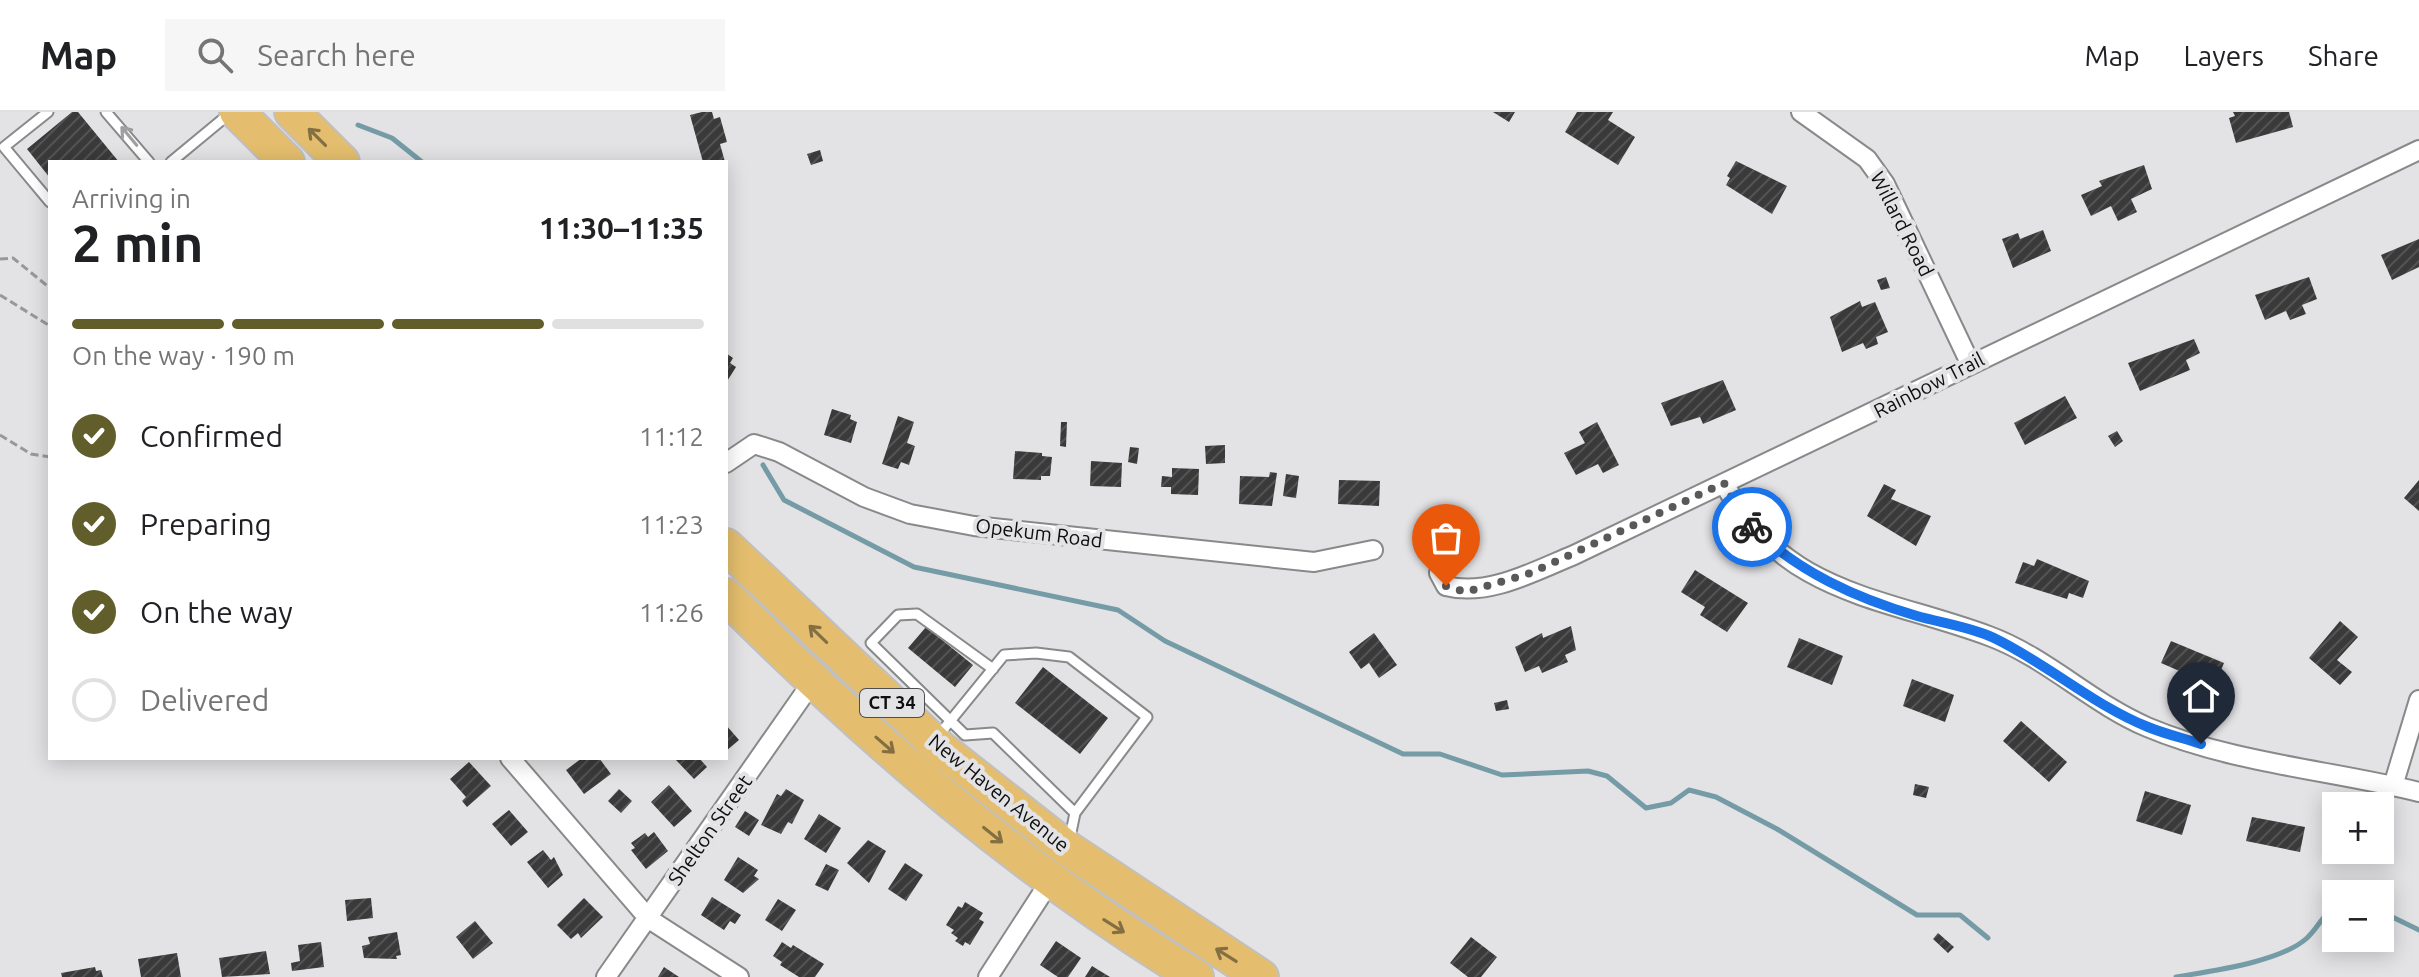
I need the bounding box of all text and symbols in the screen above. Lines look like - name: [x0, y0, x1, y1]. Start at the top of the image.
- search box: [165, 19, 725, 91]
- icon: search: [193, 33, 237, 77]
- text: Map: [40, 34, 117, 76]
- text: Search here: [257, 38, 416, 72]
- text: Map: [2084, 40, 2140, 71]
- text: Layers: [2184, 40, 2264, 71]
- text: Share: [2308, 40, 2379, 71]
- one-way arrow: [120, 126, 138, 147]
- one-way arrow: [308, 128, 327, 147]
- street label: Willard Road: [1866, 168, 1939, 280]
- text: Arriving in: [72, 184, 191, 213]
- text: 11:30–11:35: [539, 211, 704, 245]
- text: 2 min: [72, 214, 203, 272]
- text: On the way · 190 m: [72, 341, 295, 370]
- street label: Rainbow Trail: [1870, 347, 1988, 422]
- icon: check: [72, 414, 116, 458]
- text: Confirmed: [140, 419, 283, 453]
- text: 11:12: [639, 422, 704, 451]
- courier: [1712, 487, 1792, 567]
- icon: check: [72, 502, 116, 546]
- pin: [1412, 504, 1480, 586]
- icon: bike: [1730, 505, 1774, 549]
- text: Preparing: [140, 507, 272, 541]
- text: 11:23: [639, 510, 704, 539]
- street label: Opekum Road: [974, 513, 1104, 552]
- icon: bag: [1424, 516, 1468, 560]
- icon: check: [72, 590, 116, 634]
- text: On the way: [140, 595, 293, 629]
- text: 11:26: [639, 598, 704, 627]
- one-way arrow: [808, 625, 828, 644]
- pin: [2167, 662, 2235, 744]
- icon: home: [2179, 674, 2223, 718]
- text: Delivered: [140, 683, 269, 717]
- road number: CT 34: [860, 689, 924, 717]
- street label: New Haven Avenue: [925, 729, 1074, 856]
- one-way arrow: [874, 735, 895, 753]
- street label: Shelton Street: [663, 770, 756, 889]
- map controls: [2322, 792, 2394, 952]
- button: +: [2322, 792, 2394, 864]
- one-way arrow: [982, 826, 1003, 844]
- button: −: [2322, 880, 2394, 952]
- one-way arrow: [1103, 917, 1125, 934]
- one-way arrow: [1215, 947, 1238, 963]

